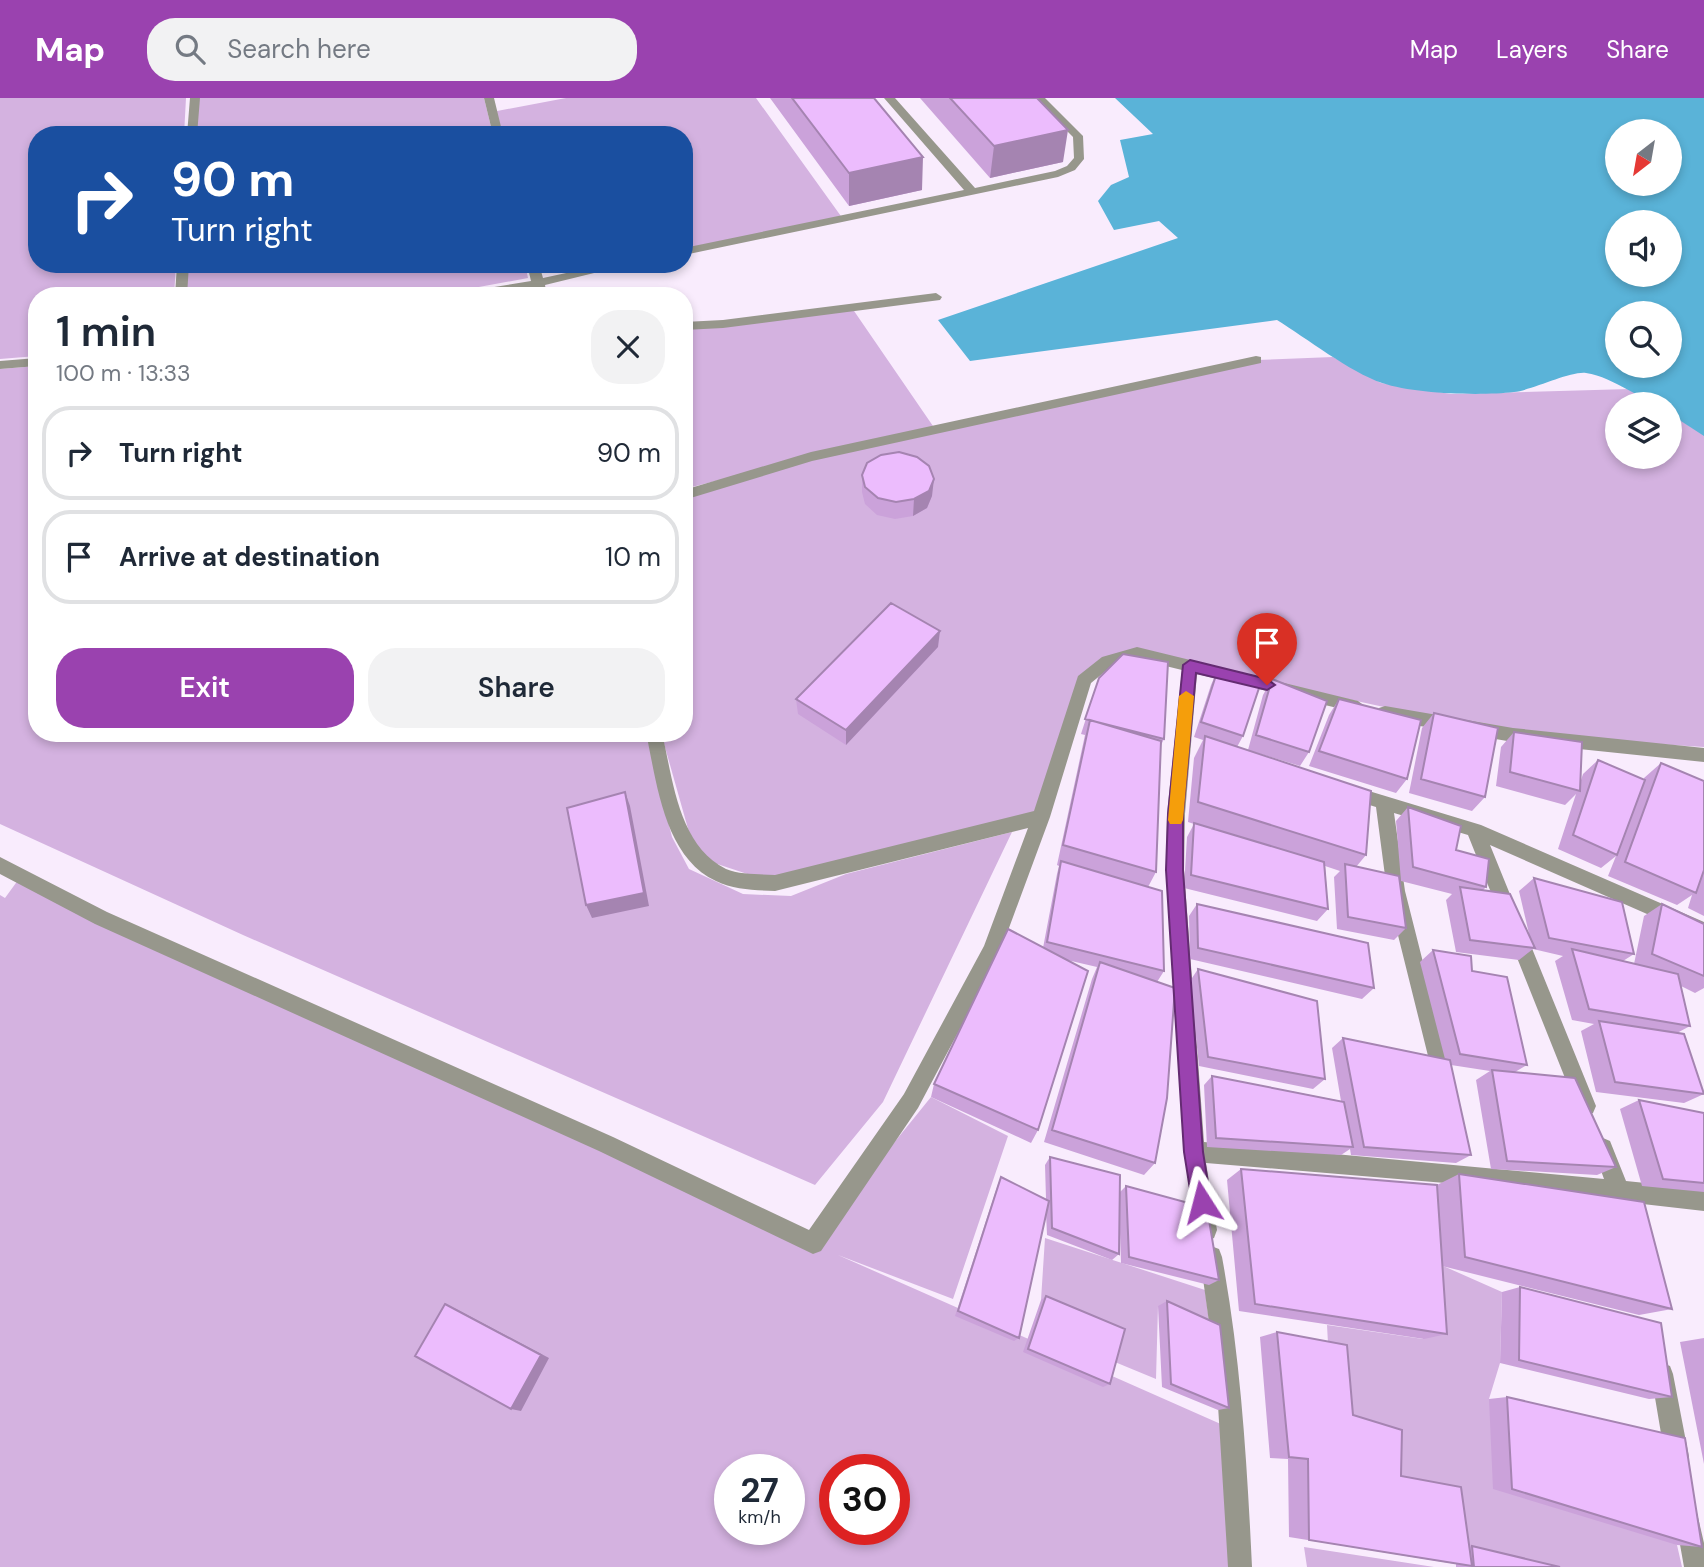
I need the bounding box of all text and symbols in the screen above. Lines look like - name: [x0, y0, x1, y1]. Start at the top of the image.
- search box: [147, 18, 637, 81]
- text: Map: [35, 28, 105, 71]
- icon: search: [171, 30, 209, 68]
- text: Search here: [227, 32, 371, 66]
- text: Map: [1410, 34, 1458, 65]
- text: Layers: [1496, 34, 1568, 65]
- text: Share: [1606, 34, 1669, 65]
- north arrow: [1605, 119, 1682, 196]
- map controls: [1605, 119, 1682, 469]
- text: 90 m: [171, 147, 294, 211]
- icon: right: [56, 154, 147, 245]
- text: Turn right: [171, 209, 313, 251]
- button: sound: [1605, 210, 1682, 287]
- button: search: [1605, 301, 1682, 378]
- text: 1 min: [56, 304, 156, 359]
- button: close: [591, 310, 665, 384]
- text: 100 m · 13:33: [56, 358, 191, 388]
- button: layers: [1605, 392, 1682, 469]
- icon: right: [60, 434, 98, 472]
- text: Turn right: [119, 436, 243, 470]
- text: 90 m: [597, 436, 661, 470]
- icon: arrive: [60, 538, 98, 576]
- text: Arrive at destination: [119, 540, 380, 574]
- text: 10 m: [605, 540, 661, 574]
- pin: [1237, 613, 1297, 685]
- icon: arrive: [1248, 624, 1286, 662]
- button: Exit: [56, 648, 354, 728]
- button: Share: [368, 648, 665, 728]
- position arrow: [1165, 1165, 1239, 1239]
- speed limit sign: 30: [819, 1454, 910, 1545]
- text: 27: [740, 1467, 779, 1513]
- text: km/h: [738, 1505, 781, 1529]

